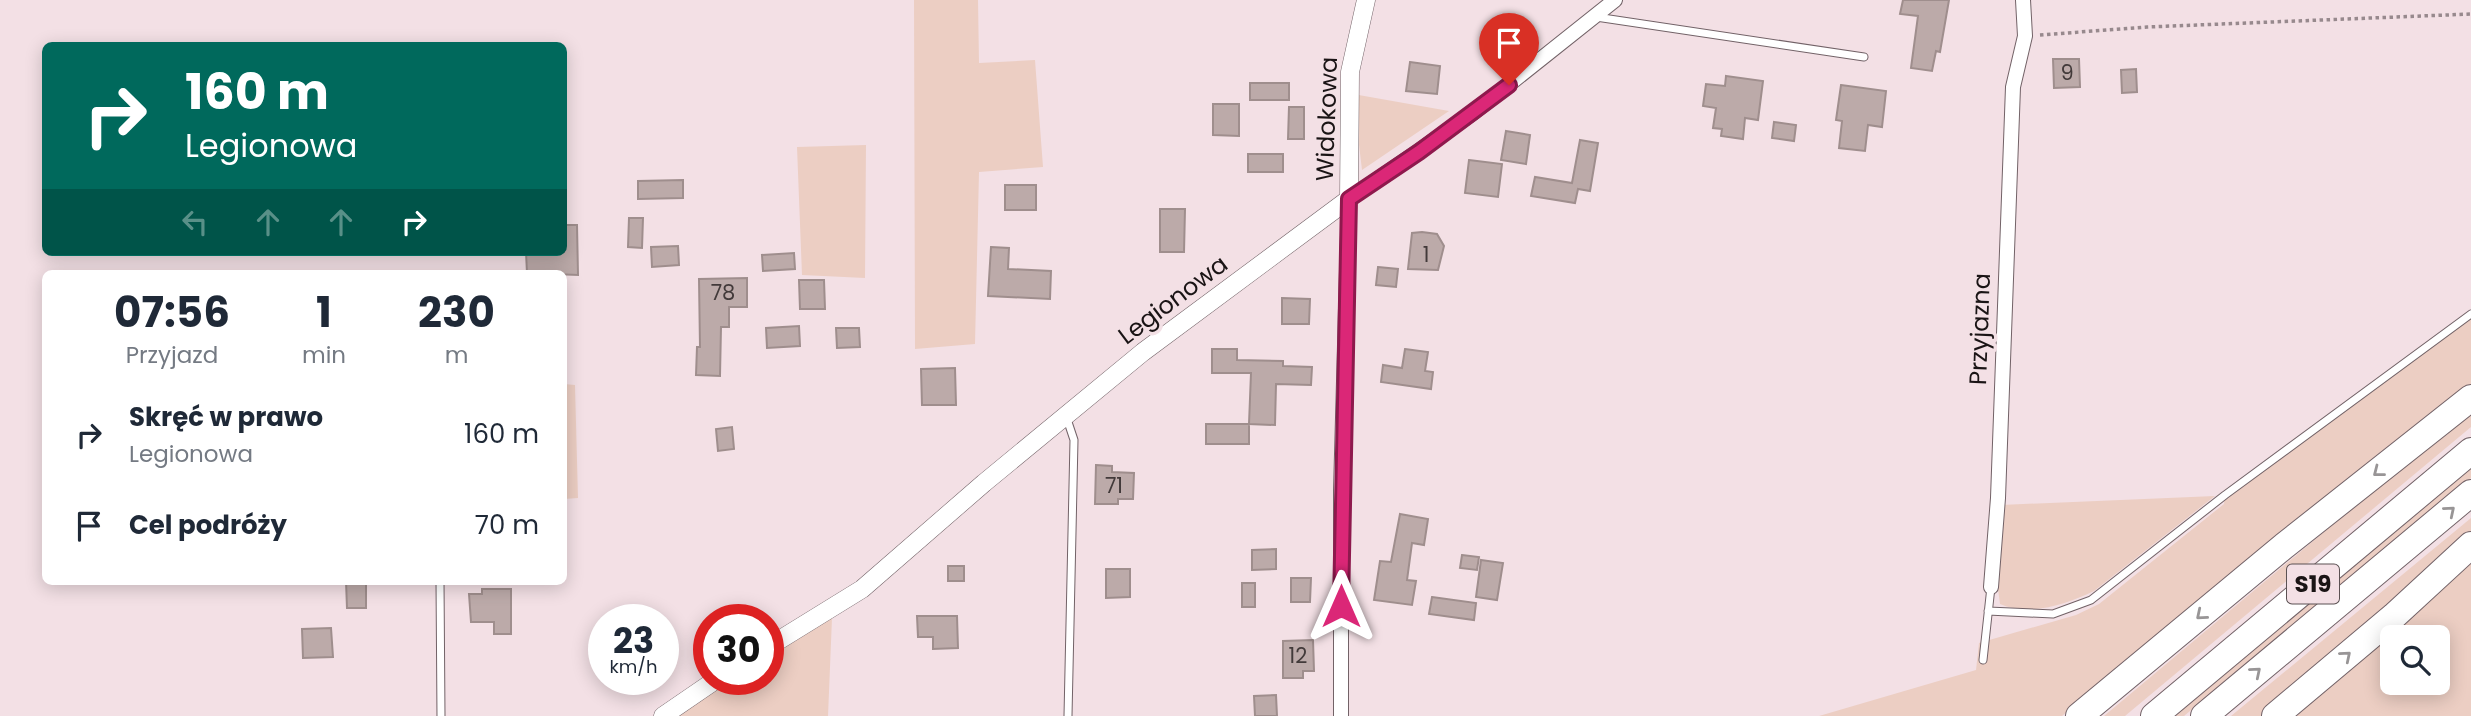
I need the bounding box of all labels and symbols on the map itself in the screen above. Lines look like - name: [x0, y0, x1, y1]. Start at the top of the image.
- pin: [1479, 13, 1539, 85]
- street label: Widokowa: [1308, 56, 1345, 182]
- house number: 9: [2060, 58, 2074, 87]
- house number: 1: [1423, 240, 1429, 269]
- street label: Legionowa: [1111, 247, 1234, 352]
- street label: Przyjazna: [1961, 272, 1998, 386]
- house number: 78: [711, 278, 735, 307]
- one-way arrow: [2373, 463, 2385, 476]
- house number: 71: [1105, 471, 1123, 500]
- one-way arrow: [2441, 507, 2454, 519]
- road number: S19: [2287, 564, 2339, 604]
- position arrow: [1304, 569, 1378, 643]
- speed limit sign: 30: [693, 604, 784, 695]
- one-way arrow: [2196, 607, 2209, 619]
- house number: 12: [1289, 641, 1307, 670]
- one-way arrow: [2338, 652, 2351, 665]
- one-way arrow: [2248, 668, 2261, 680]

